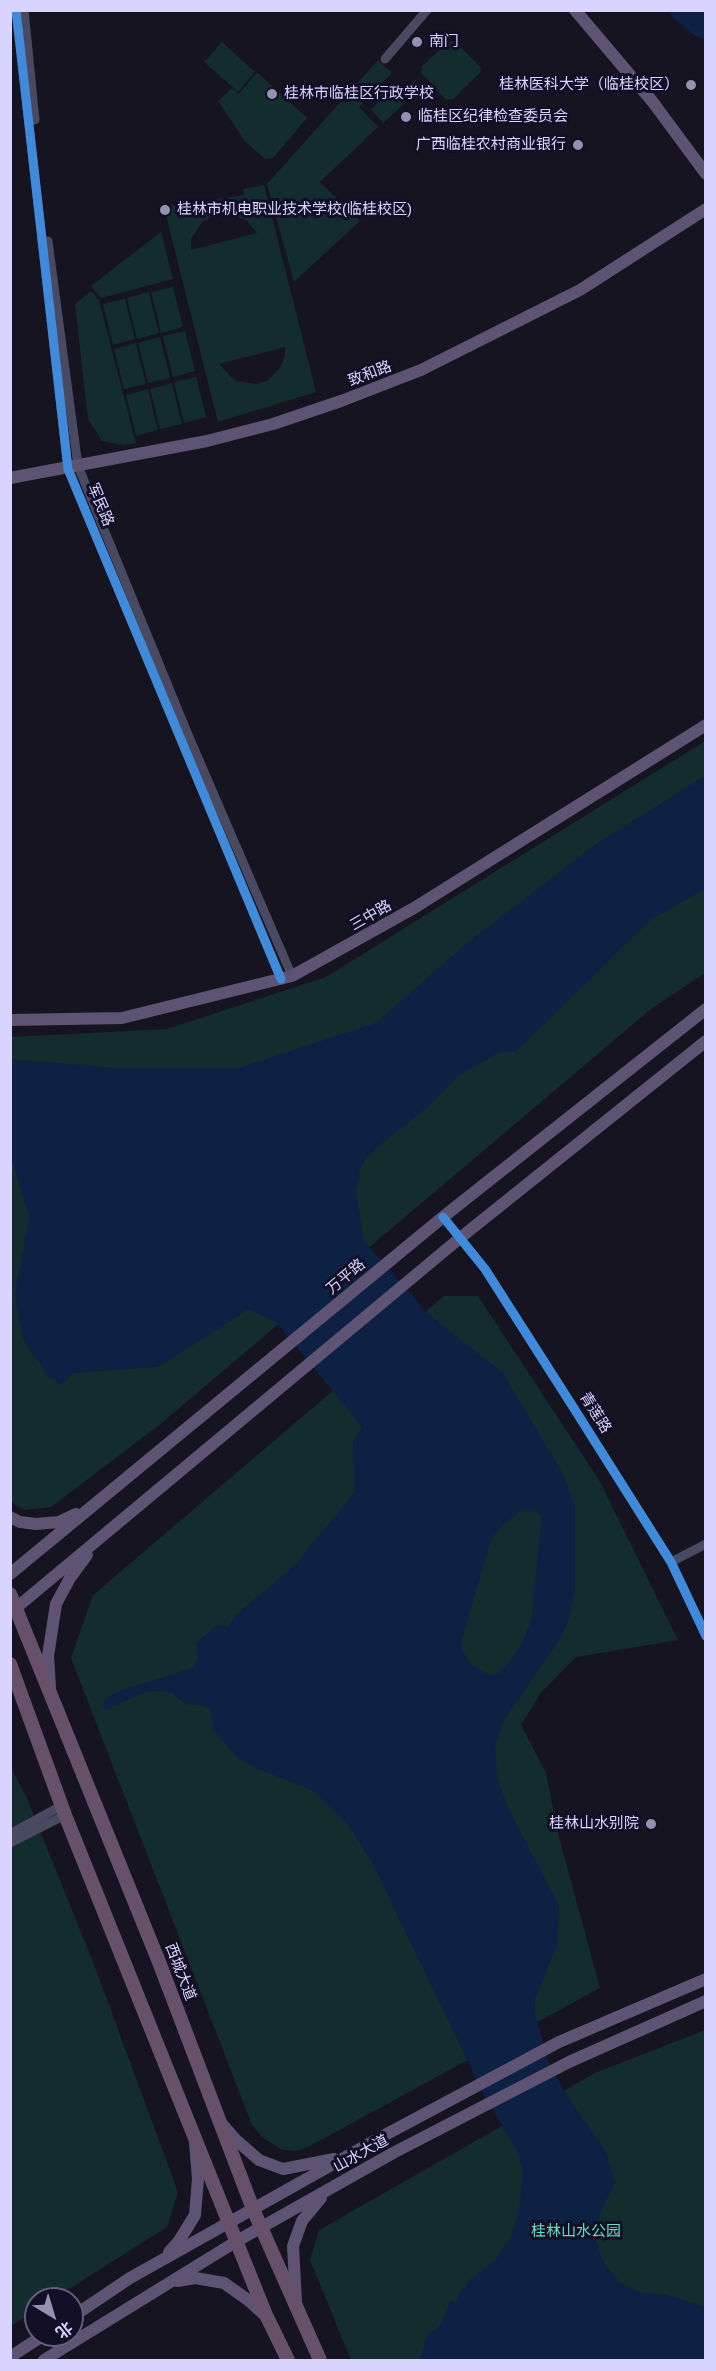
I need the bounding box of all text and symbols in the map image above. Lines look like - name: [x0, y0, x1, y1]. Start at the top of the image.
- place label: 南门: [429, 33, 459, 51]
- marker: 南门: [410, 35, 424, 49]
- place label: 桂林医科大学（临桂校区）: [499, 76, 679, 94]
- marker: 桂林医科大学（临桂校区）: [684, 78, 698, 92]
- place label: 桂林市临桂区行政学校: [284, 85, 434, 103]
- marker: 桂林市临桂区行政学校: [265, 87, 279, 101]
- place label: 临桂区纪律检查委员会: [418, 108, 568, 126]
- marker: 临桂区纪律检查委员会: [399, 110, 413, 124]
- place label: 广西临桂农村商业银行: [416, 136, 566, 154]
- marker: 广西临桂农村商业银行: [571, 138, 585, 152]
- place label: 桂林市机电职业技术学校(临桂校区): [177, 201, 412, 219]
- marker: 桂林市机电职业技术学校(临桂校区): [158, 203, 172, 217]
- street label: 致和路: [346, 358, 394, 390]
- street label: 军民路: [83, 481, 117, 529]
- street label: 三中路: [347, 897, 395, 935]
- street label: 万平路: [323, 1256, 369, 1298]
- street label: 青莲路: [575, 1389, 615, 1437]
- place label: 桂林山水别院: [549, 1815, 639, 1833]
- marker: 桂林山水别院: [644, 1817, 658, 1831]
- street label: 西城大道: [161, 1941, 199, 2003]
- street label: 山水大道: [330, 2132, 392, 2176]
- park label: 桂林山水公园: [531, 2223, 621, 2241]
- north arrow: [24, 2287, 84, 2347]
- text: 北: [53, 2318, 76, 2342]

